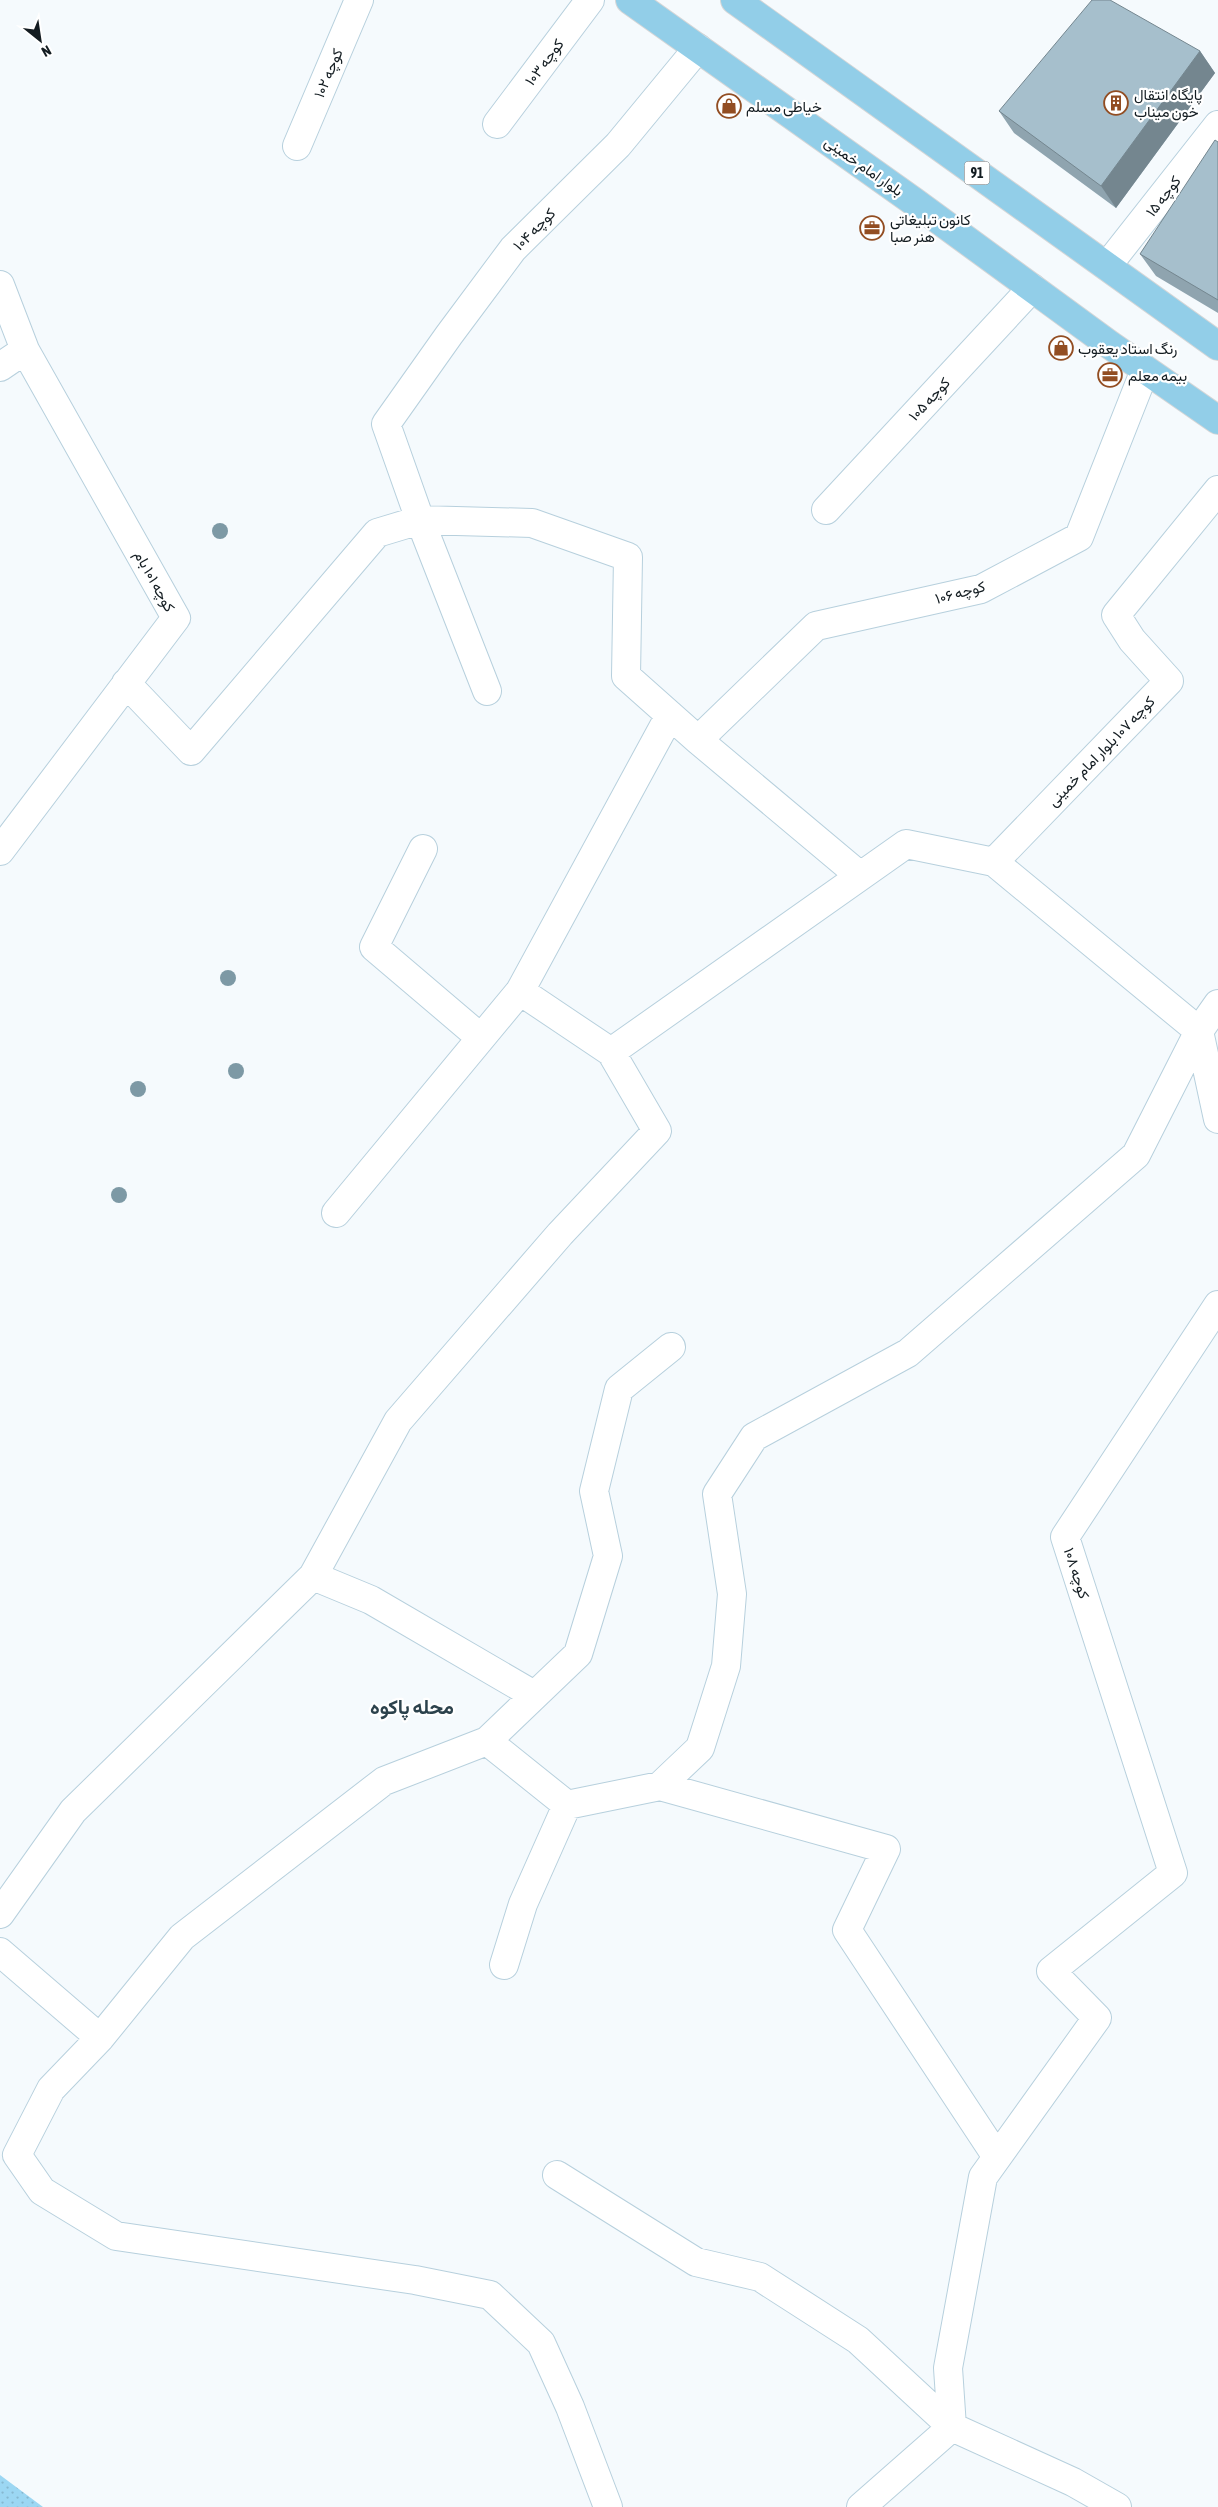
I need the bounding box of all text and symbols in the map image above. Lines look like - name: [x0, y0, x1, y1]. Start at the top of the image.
- north arrow: [15, 15, 65, 65]
- street label: کوچه ۱۰۳: [521, 35, 569, 90]
- text: N: [39, 42, 54, 60]
- street label: کوچه ۱۰۲: [310, 46, 348, 101]
- place label: پایگاه انتقال خون میناب: [1134, 86, 1202, 121]
- building icon: پایگاه انتقال خون میناب: [1103, 90, 1129, 116]
- shop icon: خیاطی مسلم: [716, 93, 742, 119]
- place label: خیاطی مسلم: [746, 98, 822, 117]
- street label: بلوار امام خمینی: [820, 133, 906, 201]
- road number: 91: [964, 162, 990, 184]
- street label: کوچه ۱۵: [1142, 172, 1186, 221]
- street label: کوچه ۱۰۴: [509, 204, 560, 255]
- place label: کانون تبلیغاتی هنر صبا: [890, 211, 971, 246]
- office icon: کانون تبلیغاتی هنر صبا: [859, 215, 885, 241]
- shop icon: رنگ استاد یعقوب: [1048, 335, 1074, 361]
- place label: رنگ استاد یعقوب: [1078, 340, 1177, 358]
- office icon: بیمه معلم: [1097, 362, 1123, 388]
- place label: بیمه معلم: [1128, 367, 1187, 386]
- street label: کوچه ۱۰۵: [905, 374, 955, 425]
- street label: کوچه ۱۰۱ بام: [129, 547, 179, 616]
- street label: کوچه ۱۰۶: [933, 577, 988, 609]
- street label: کوچه ۱۰۷ بلوار امام خمینی: [1044, 692, 1160, 811]
- street label: کوچه ۱۰۸: [1059, 1545, 1093, 1602]
- district label: محله پاکوه: [370, 1695, 454, 1721]

